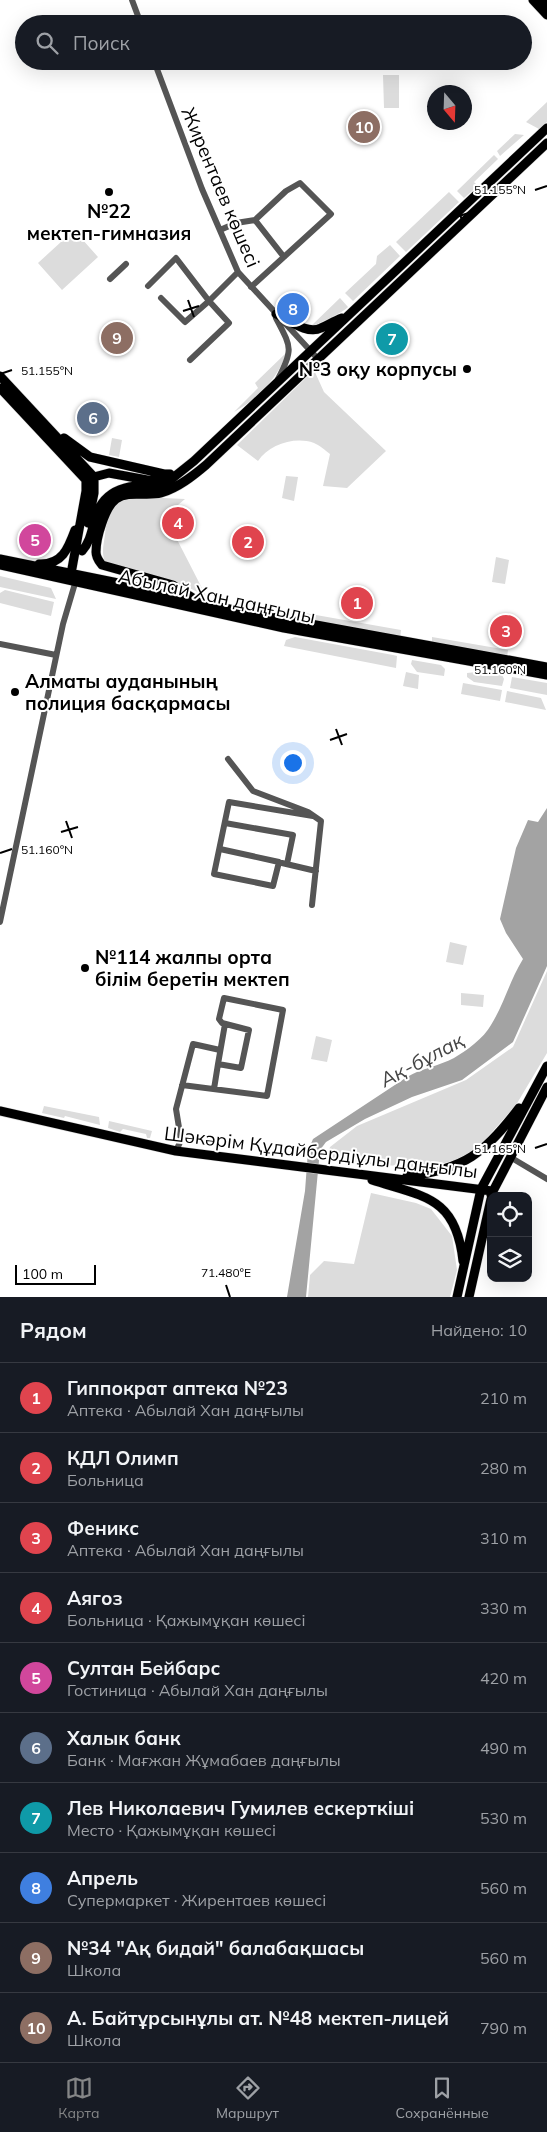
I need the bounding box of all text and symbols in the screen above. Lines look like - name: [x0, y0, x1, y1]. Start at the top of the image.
- search box: [15, 15, 532, 70]
- icon: search: [33, 29, 61, 57]
- text: Поиск: [73, 31, 130, 55]
- north arrow: [427, 85, 472, 130]
- street label: Жирентаев көшесі: [176, 103, 266, 271]
- pin: 10: [348, 108, 380, 146]
- text: 51.155°N: [474, 182, 526, 197]
- marker: №22 мектеп-гимназия: [103, 186, 115, 198]
- place label: №22 мектеп-гимназия: [27, 199, 191, 245]
- pin: 8: [277, 290, 309, 328]
- pin: 9: [101, 319, 133, 357]
- pin: 7: [376, 320, 408, 358]
- place label: №3 оқу корпусы: [299, 357, 457, 381]
- text: 51.155°N: [21, 363, 73, 378]
- marker: №3 оқу корпусы: [461, 363, 473, 375]
- pin: 6: [77, 399, 109, 437]
- pin: 4: [162, 504, 194, 542]
- pin: 5: [19, 521, 51, 559]
- pin: 2: [232, 523, 264, 561]
- street label: Абылай Хан даңғылы: [116, 563, 318, 629]
- pin: 1: [341, 584, 373, 622]
- pin: 3: [490, 612, 522, 650]
- text: 51.160°N: [474, 662, 526, 677]
- place label: Алматы ауданының полиция басқармасы: [25, 669, 230, 715]
- marker: Алматы ауданының полиция басқармасы: [9, 686, 21, 698]
- your location: [280, 750, 306, 776]
- text: 51.160°N: [21, 842, 73, 857]
- place label: №114 жалпы орта білім беретін мектеп: [95, 945, 290, 991]
- marker: №114 жалпы орта білім беретін мектеп: [79, 962, 91, 974]
- water label: Ақ-бұлақ: [374, 1027, 469, 1093]
- street label: Шәкәрім Құдайбердіұлы даңғылы: [163, 1121, 479, 1183]
- text: 51.165°N: [474, 1141, 526, 1156]
- map controls: [487, 1192, 532, 1282]
- button: locate: [487, 1192, 532, 1237]
- button: layers: [487, 1237, 532, 1282]
- scale bar: [15, 1262, 96, 1285]
- text: 100 m: [22, 1265, 63, 1283]
- text: 71.480°E: [201, 1265, 251, 1280]
- text: Рядом: [20, 1317, 87, 1343]
- text: Найдено: 10: [431, 1320, 527, 1340]
- text: Гиппократ аптека №23: [67, 1376, 288, 1400]
- text: 1: [31, 1388, 41, 1408]
- text: 210 m: [480, 1388, 527, 1408]
- text: Аптека · Абылай Хан даңғылы: [67, 1400, 304, 1420]
- text: КДЛ Олимп: [67, 1446, 179, 1470]
- text: 2: [31, 1458, 41, 1478]
- text: 280 m: [480, 1458, 527, 1478]
- text: Больница: [67, 1470, 144, 1490]
- text: Феникс: [67, 1516, 139, 1540]
- text: 3: [31, 1528, 41, 1548]
- text: 310 m: [480, 1528, 527, 1548]
- text: Аптека · Абылай Хан даңғылы: [67, 1540, 304, 1560]
- text: Аягоз: [67, 1586, 123, 1610]
- text: 4: [31, 1598, 41, 1618]
- text: 330 m: [480, 1598, 527, 1618]
- text: Больница · Қажымұқан көшесі: [67, 1610, 305, 1630]
- text: Султан Бейбарс: [67, 1656, 220, 1680]
- text: 5: [31, 1668, 41, 1688]
- text: 420 m: [480, 1668, 527, 1688]
- text: Гостиница · Абылай Хан даңғылы: [67, 1680, 328, 1700]
- text: Халык банк: [67, 1726, 181, 1750]
- text: 6: [31, 1738, 41, 1758]
- text: 490 m: [480, 1738, 527, 1758]
- text: Банк · Мағжан Жұмабаев даңғылы: [67, 1750, 341, 1770]
- text: Лев Николаевич Гумилев ескерткіші: [67, 1796, 414, 1820]
- text: 7: [31, 1808, 41, 1828]
- text: 530 m: [480, 1808, 527, 1828]
- text: Место · Қажымұқан көшесі: [67, 1820, 276, 1840]
- text: Апрель: [67, 1866, 138, 1890]
- text: 8: [31, 1878, 41, 1898]
- text: 560 m: [480, 1878, 527, 1898]
- text: Супермаркет · Жирентаев көшесі: [67, 1890, 326, 1910]
- text: №34 "Ақ бидай" балабақшасы: [67, 1936, 364, 1960]
- text: 9: [31, 1948, 41, 1968]
- text: 560 m: [480, 1948, 527, 1968]
- text: Школа: [67, 1960, 121, 1980]
- text: А. Байтұрсынұлы ат. №48 мектеп-лицей: [67, 2006, 449, 2030]
- text: 10: [26, 2018, 46, 2038]
- text: 790 m: [480, 2018, 527, 2038]
- text: Школа: [67, 2030, 121, 2050]
- tab: Карта: [58, 2074, 99, 2122]
- tab: Маршрут: [216, 2074, 279, 2122]
- tab: Сохранённые: [396, 2074, 489, 2122]

